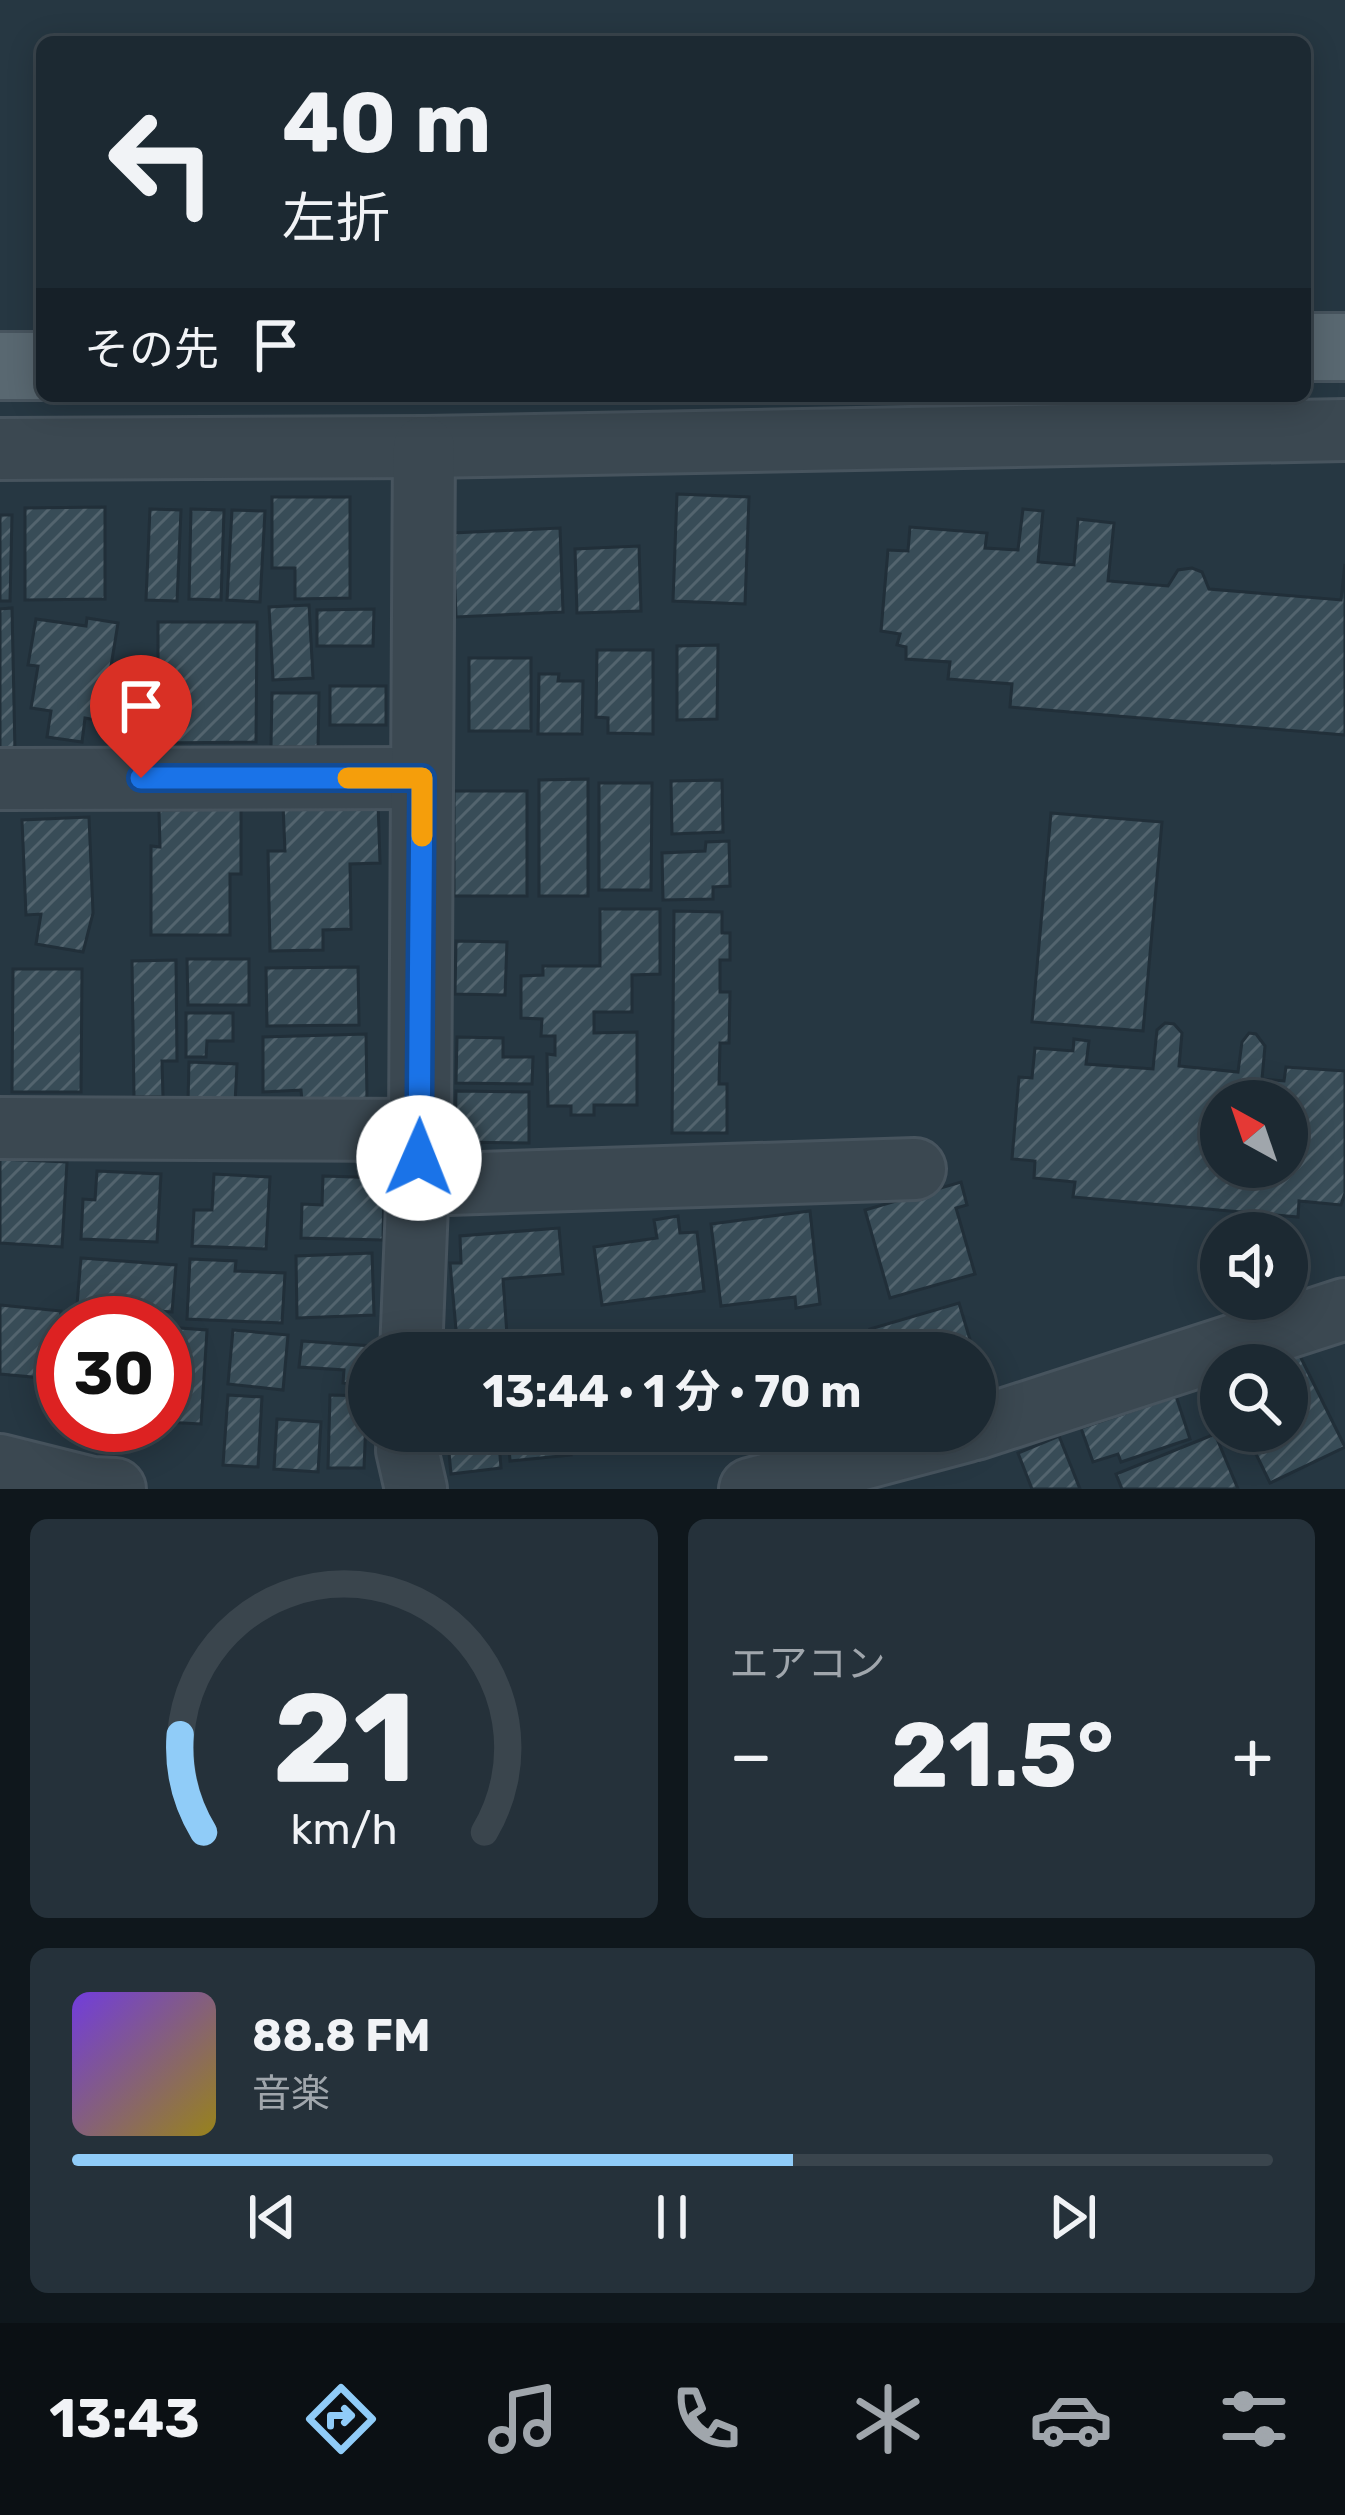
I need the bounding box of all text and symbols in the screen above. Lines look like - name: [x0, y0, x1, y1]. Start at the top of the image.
- text: 40 m: [282, 73, 491, 173]
- icon: left: [84, 84, 240, 240]
- text: 左折: [282, 187, 390, 251]
- icon: arrive: [243, 312, 309, 378]
- text: その先: [84, 323, 219, 376]
- pin: [90, 655, 192, 778]
- icon: arrive: [108, 673, 174, 739]
- north arrow: [1200, 1080, 1308, 1188]
- map controls: [1200, 1080, 1308, 1452]
- position arrow: [356, 1095, 482, 1221]
- button: sound: [1200, 1212, 1308, 1320]
- speed limit sign: 30: [36, 1296, 192, 1452]
- button: search: [1200, 1344, 1308, 1452]
- text: 13:44 · 1 分 · 70 m: [483, 1365, 861, 1418]
- text: エアコン: [730, 1641, 886, 1687]
- text: 21: [272, 1664, 415, 1812]
- text: 21.5°: [890, 1702, 1114, 1809]
- text: −: [730, 1716, 772, 1795]
- text: +: [1232, 1716, 1273, 1795]
- text: km/h: [290, 1803, 397, 1854]
- text: 88.8 FM: [252, 2009, 430, 2062]
- text: 音楽: [252, 2071, 330, 2117]
- icon: previous: [239, 2184, 305, 2250]
- icon: pause: [639, 2184, 705, 2250]
- icon: next: [1040, 2184, 1106, 2250]
- icon: directions: [299, 2377, 383, 2461]
- icon: music: [481, 2377, 565, 2461]
- icon: phone: [664, 2377, 748, 2461]
- icon: climate: [846, 2377, 930, 2461]
- icon: car: [1029, 2377, 1113, 2461]
- icon: filters: [1212, 2377, 1296, 2461]
- text: 13:43: [49, 2387, 200, 2451]

